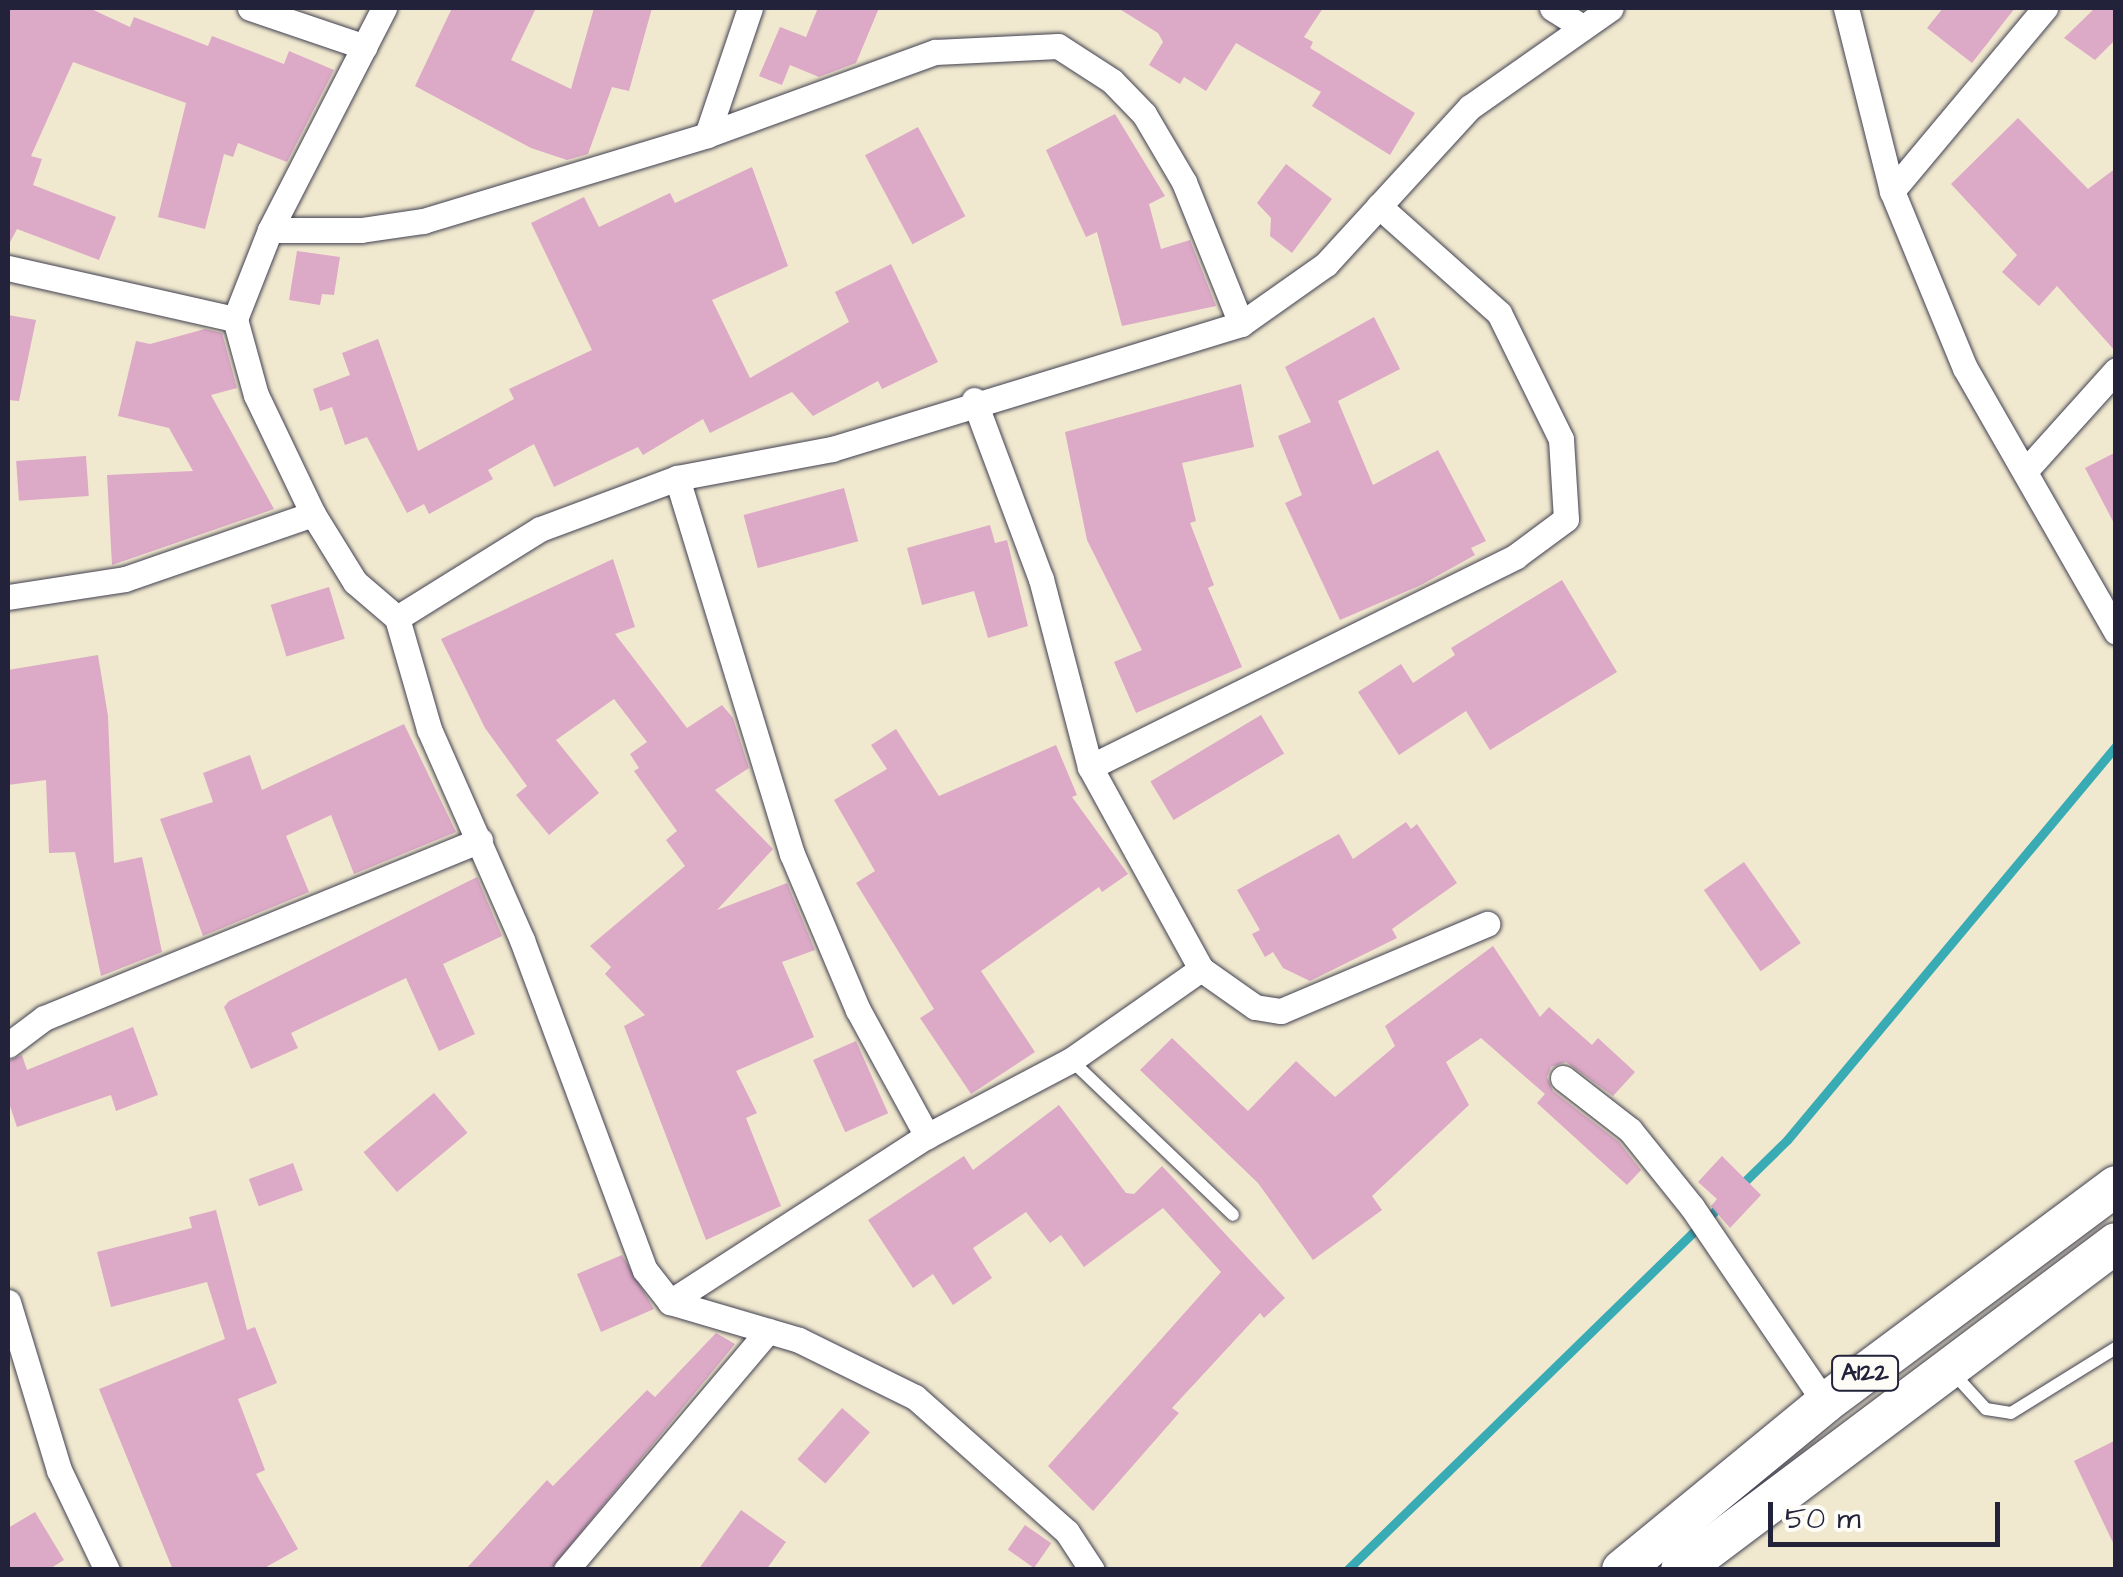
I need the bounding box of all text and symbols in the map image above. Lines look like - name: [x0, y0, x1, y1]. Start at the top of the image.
- road number: A122: [1830, 1353, 1900, 1393]
- scale bar: [1773, 1482, 2006, 1544]
- text: 50 m: [1785, 1498, 1861, 1540]

